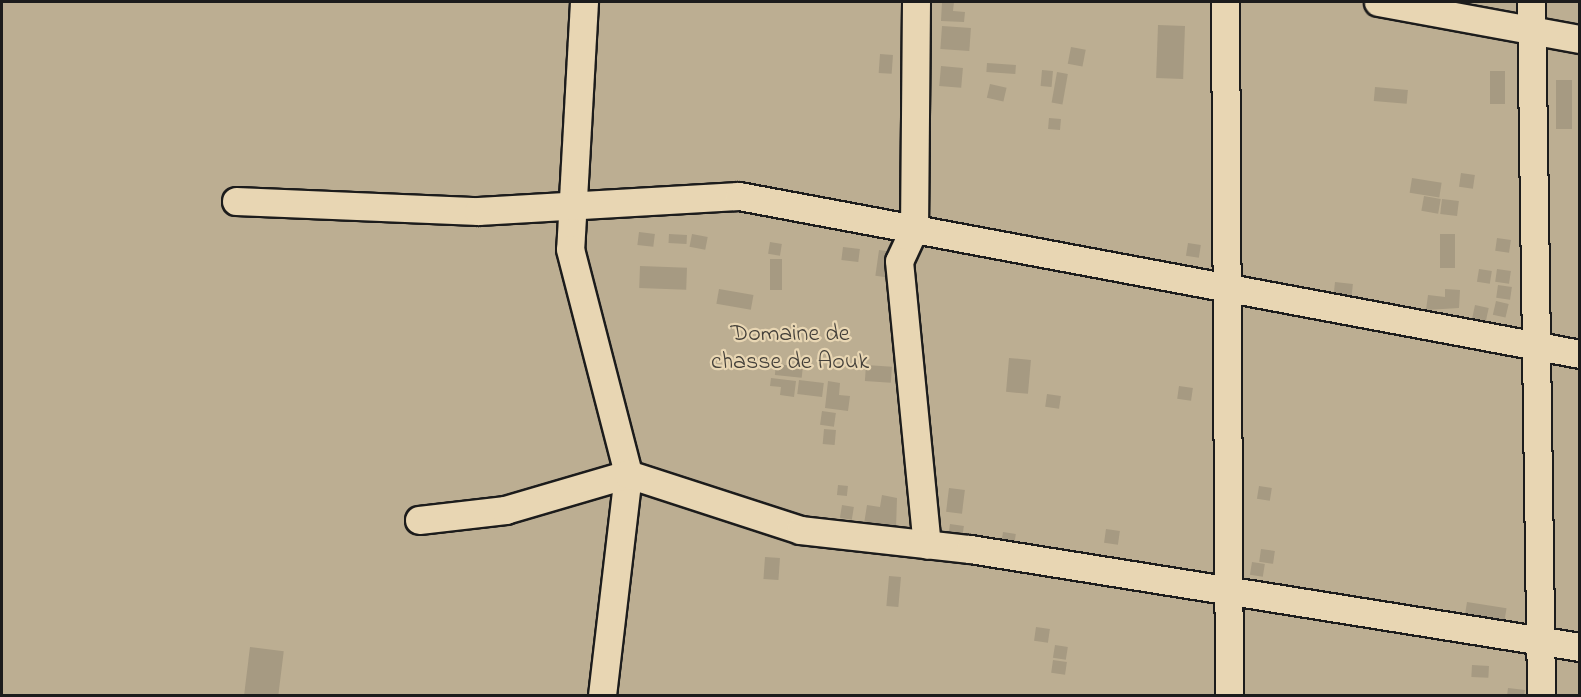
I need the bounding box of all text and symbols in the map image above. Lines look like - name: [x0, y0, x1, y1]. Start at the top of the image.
- park label: Domaine de chasse de Aouk: [711, 321, 869, 377]

